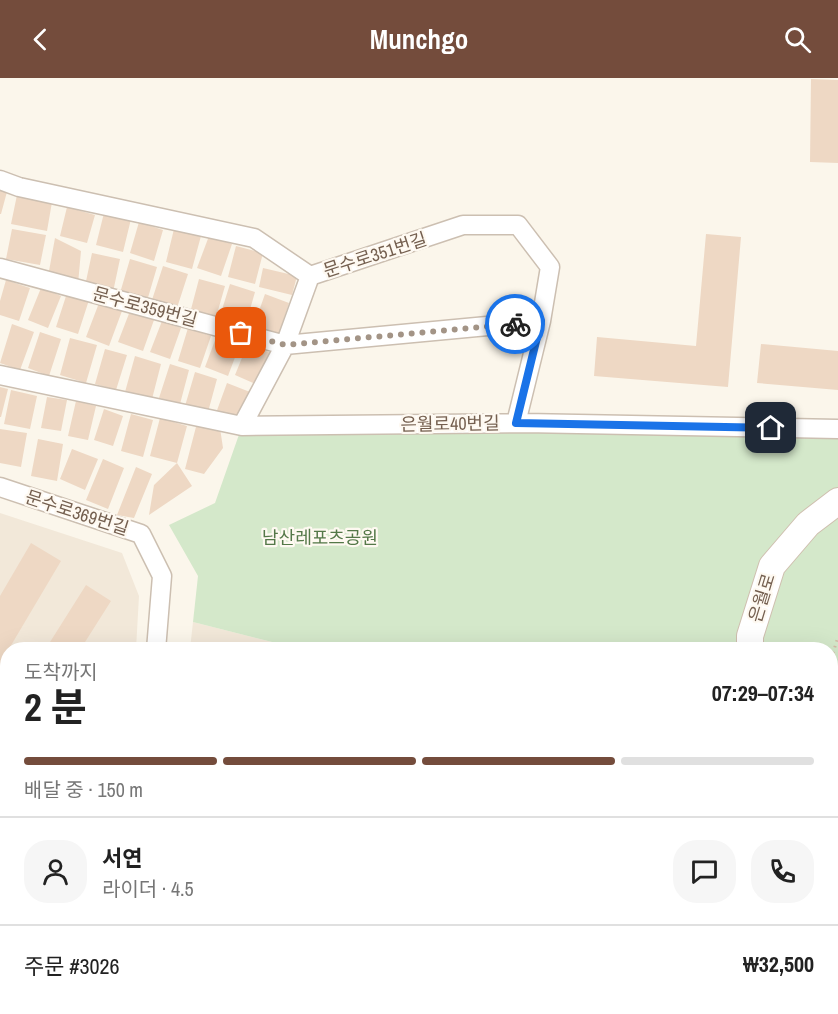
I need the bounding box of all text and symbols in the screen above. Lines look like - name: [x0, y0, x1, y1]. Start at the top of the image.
- text: Munchgo: [370, 21, 468, 57]
- icon: back: [24, 23, 57, 56]
- icon: search: [781, 23, 814, 56]
- street label: 문수로351번길: [320, 226, 430, 283]
- street label: 문수로359번길: [90, 281, 200, 332]
- courier: [485, 294, 545, 354]
- pin: [215, 307, 266, 358]
- icon: bike: [499, 308, 532, 341]
- icon: bag: [224, 316, 257, 349]
- pin: [745, 402, 796, 453]
- street label: 은월로40번길: [400, 410, 500, 437]
- icon: home: [754, 411, 787, 444]
- street label: 문수로369번길: [22, 484, 132, 541]
- park label: 남산레포츠공원: [262, 525, 378, 550]
- street label: 은월로: [742, 570, 781, 625]
- text: 도착까지: [24, 658, 98, 685]
- text: 07:29–07:34: [712, 678, 814, 708]
- text: 2 분: [24, 681, 87, 733]
- text: 배달 중 · 150 m: [24, 776, 143, 803]
- button: person: [24, 840, 87, 903]
- button: chat: [673, 840, 736, 903]
- button: phone: [751, 840, 814, 903]
- text: 서연: [102, 843, 142, 873]
- text: 라이더 · 4.5: [102, 875, 194, 902]
- text: ₩32,500: [743, 949, 814, 979]
- text: 주문 #3026: [24, 951, 120, 981]

